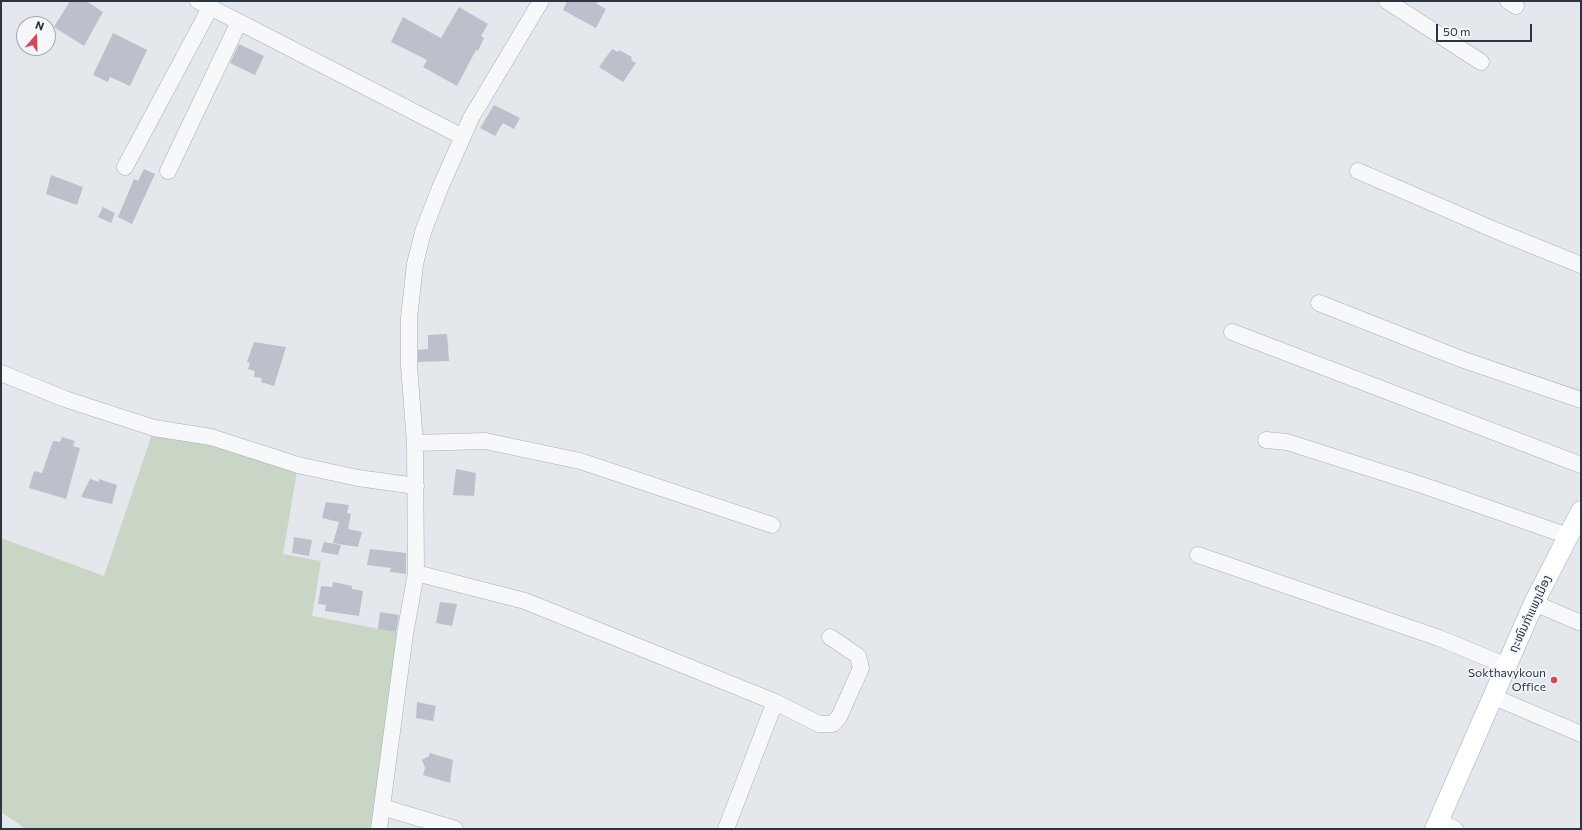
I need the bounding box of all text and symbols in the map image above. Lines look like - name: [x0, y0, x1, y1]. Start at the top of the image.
- north arrow: [16, 16, 56, 56]
- scale bar: [1438, 16, 1534, 42]
- text: N: [34, 18, 46, 33]
- text: 50 m: [1443, 24, 1471, 38]
- street label: ຖະໜົນກຳແພງເມືອງ: [1506, 573, 1554, 655]
- place label: Sokthavykoun Office: [1468, 666, 1546, 694]
- marker: Sokthavykoun Office: [1549, 675, 1559, 685]

